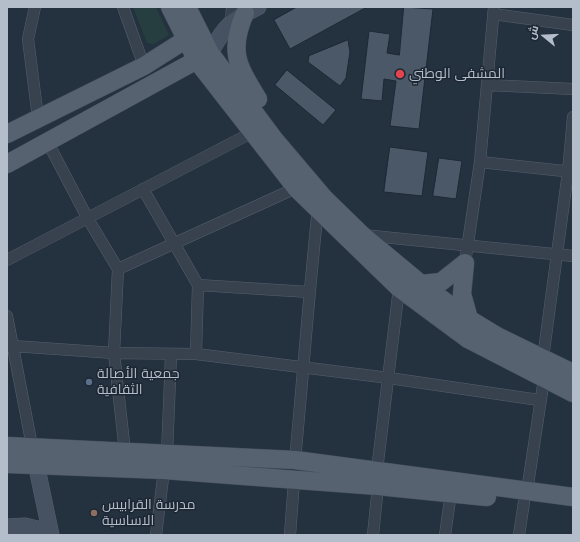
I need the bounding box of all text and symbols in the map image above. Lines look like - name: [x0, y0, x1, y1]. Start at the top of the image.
- north arrow: [524, 16, 564, 56]
- text: ش: [524, 23, 541, 41]
- place label: المشفى الوطني: [409, 66, 505, 82]
- marker: المشفى الوطني: [394, 68, 406, 80]
- place label: جمعية الأصالة الثقافية: [97, 366, 179, 398]
- marker: جمعية الأصالة الثقافية: [84, 377, 94, 387]
- place label: مدرسة القرابيس الاساسية: [102, 497, 195, 530]
- marker: مدرسة القرابيس الاساسية: [89, 508, 99, 518]

